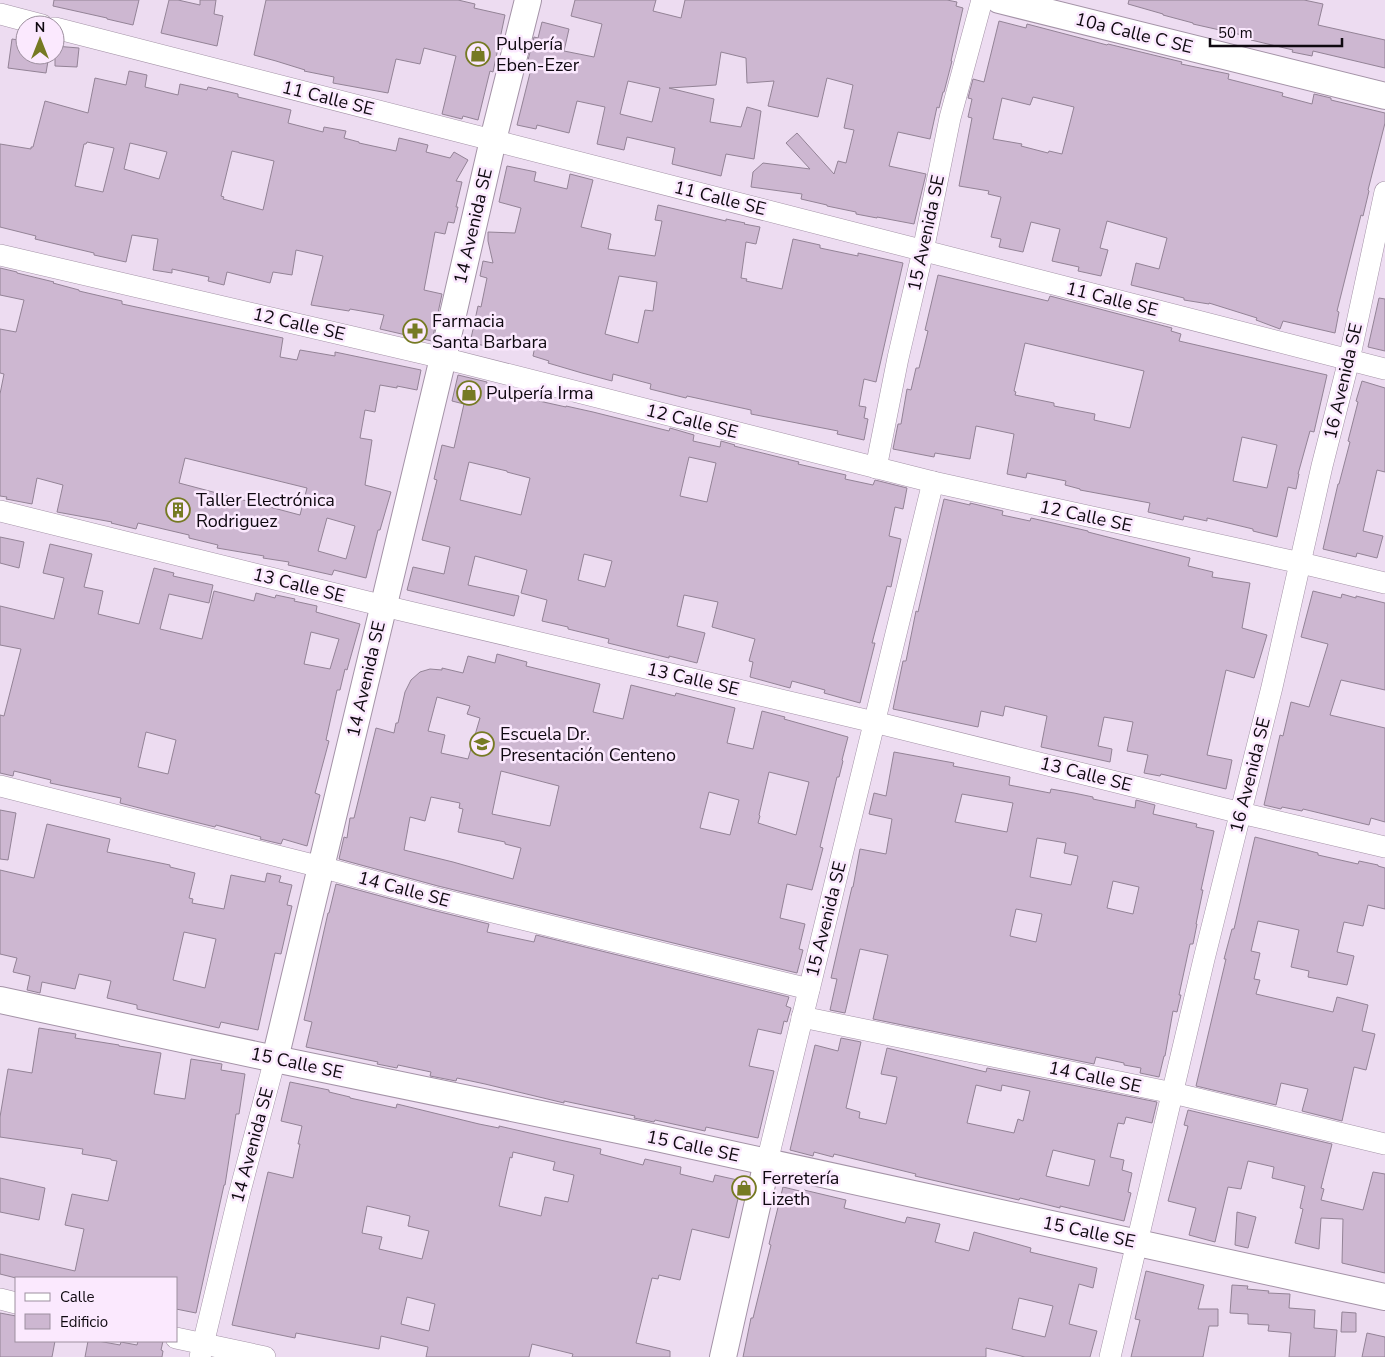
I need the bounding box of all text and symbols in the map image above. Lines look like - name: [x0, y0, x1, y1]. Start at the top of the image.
- street label: 10a Calle C SE: [1073, 7, 1195, 59]
- north arrow: [15, 15, 65, 65]
- scale bar: [1210, 15, 1342, 47]
- text: N: [35, 18, 45, 37]
- text: 50 m: [1218, 23, 1253, 43]
- place label: Pulpería Eben-Ezer: [496, 32, 580, 77]
- shop icon: Pulpería Eben-Ezer: [465, 41, 491, 67]
- street label: 11 Calle SE: [280, 75, 376, 121]
- street label: 14 Avenida SE: [448, 166, 498, 286]
- street label: 15 Avenida SE: [902, 173, 950, 293]
- street label: 11 Calle SE: [672, 175, 768, 221]
- street label: 11 Calle SE: [1064, 276, 1160, 322]
- street label: 12 Calle SE: [251, 302, 347, 346]
- place label: Farmacia Santa Barbara: [432, 309, 547, 354]
- pharmacy icon: Farmacia Santa Barbara: [402, 318, 428, 344]
- street label: 16 Avenida SE: [1318, 321, 1368, 441]
- shop icon: Pulpería Irma: [456, 380, 482, 406]
- place label: Pulpería Irma: [486, 381, 594, 405]
- street label: 12 Calle SE: [644, 398, 740, 444]
- place label: Taller Electrónica Rodriguez: [196, 488, 335, 533]
- street label: 12 Calle SE: [1038, 494, 1134, 538]
- building icon: Taller Electrónica Rodriguez: [165, 497, 191, 523]
- street label: 13 Calle SE: [251, 562, 347, 608]
- street label: 14 Avenida SE: [341, 619, 391, 739]
- street label: 13 Calle SE: [645, 657, 741, 701]
- street label: 16 Avenida SE: [1224, 715, 1276, 835]
- place label: Escuela Dr. Presentación Centeno: [500, 722, 676, 767]
- school or university icon: Escuela Dr. Presentación Centeno: [469, 731, 495, 757]
- street label: 13 Calle SE: [1038, 751, 1134, 797]
- street label: 15 Avenida SE: [800, 859, 852, 979]
- street label: 14 Calle SE: [356, 865, 452, 913]
- street label: 15 Calle SE: [249, 1041, 345, 1085]
- street label: 14 Calle SE: [1047, 1055, 1143, 1099]
- street label: 14 Avenida SE: [225, 1085, 279, 1205]
- street label: 15 Calle SE: [645, 1124, 741, 1168]
- place label: Ferretería Lizeth: [762, 1166, 839, 1211]
- shop icon: Ferretería Lizeth: [731, 1175, 757, 1201]
- street label: 15 Calle SE: [1041, 1210, 1137, 1254]
- legend: [15, 1277, 178, 1342]
- text: Calle: [60, 1287, 95, 1307]
- text: Edificio: [60, 1312, 108, 1332]

